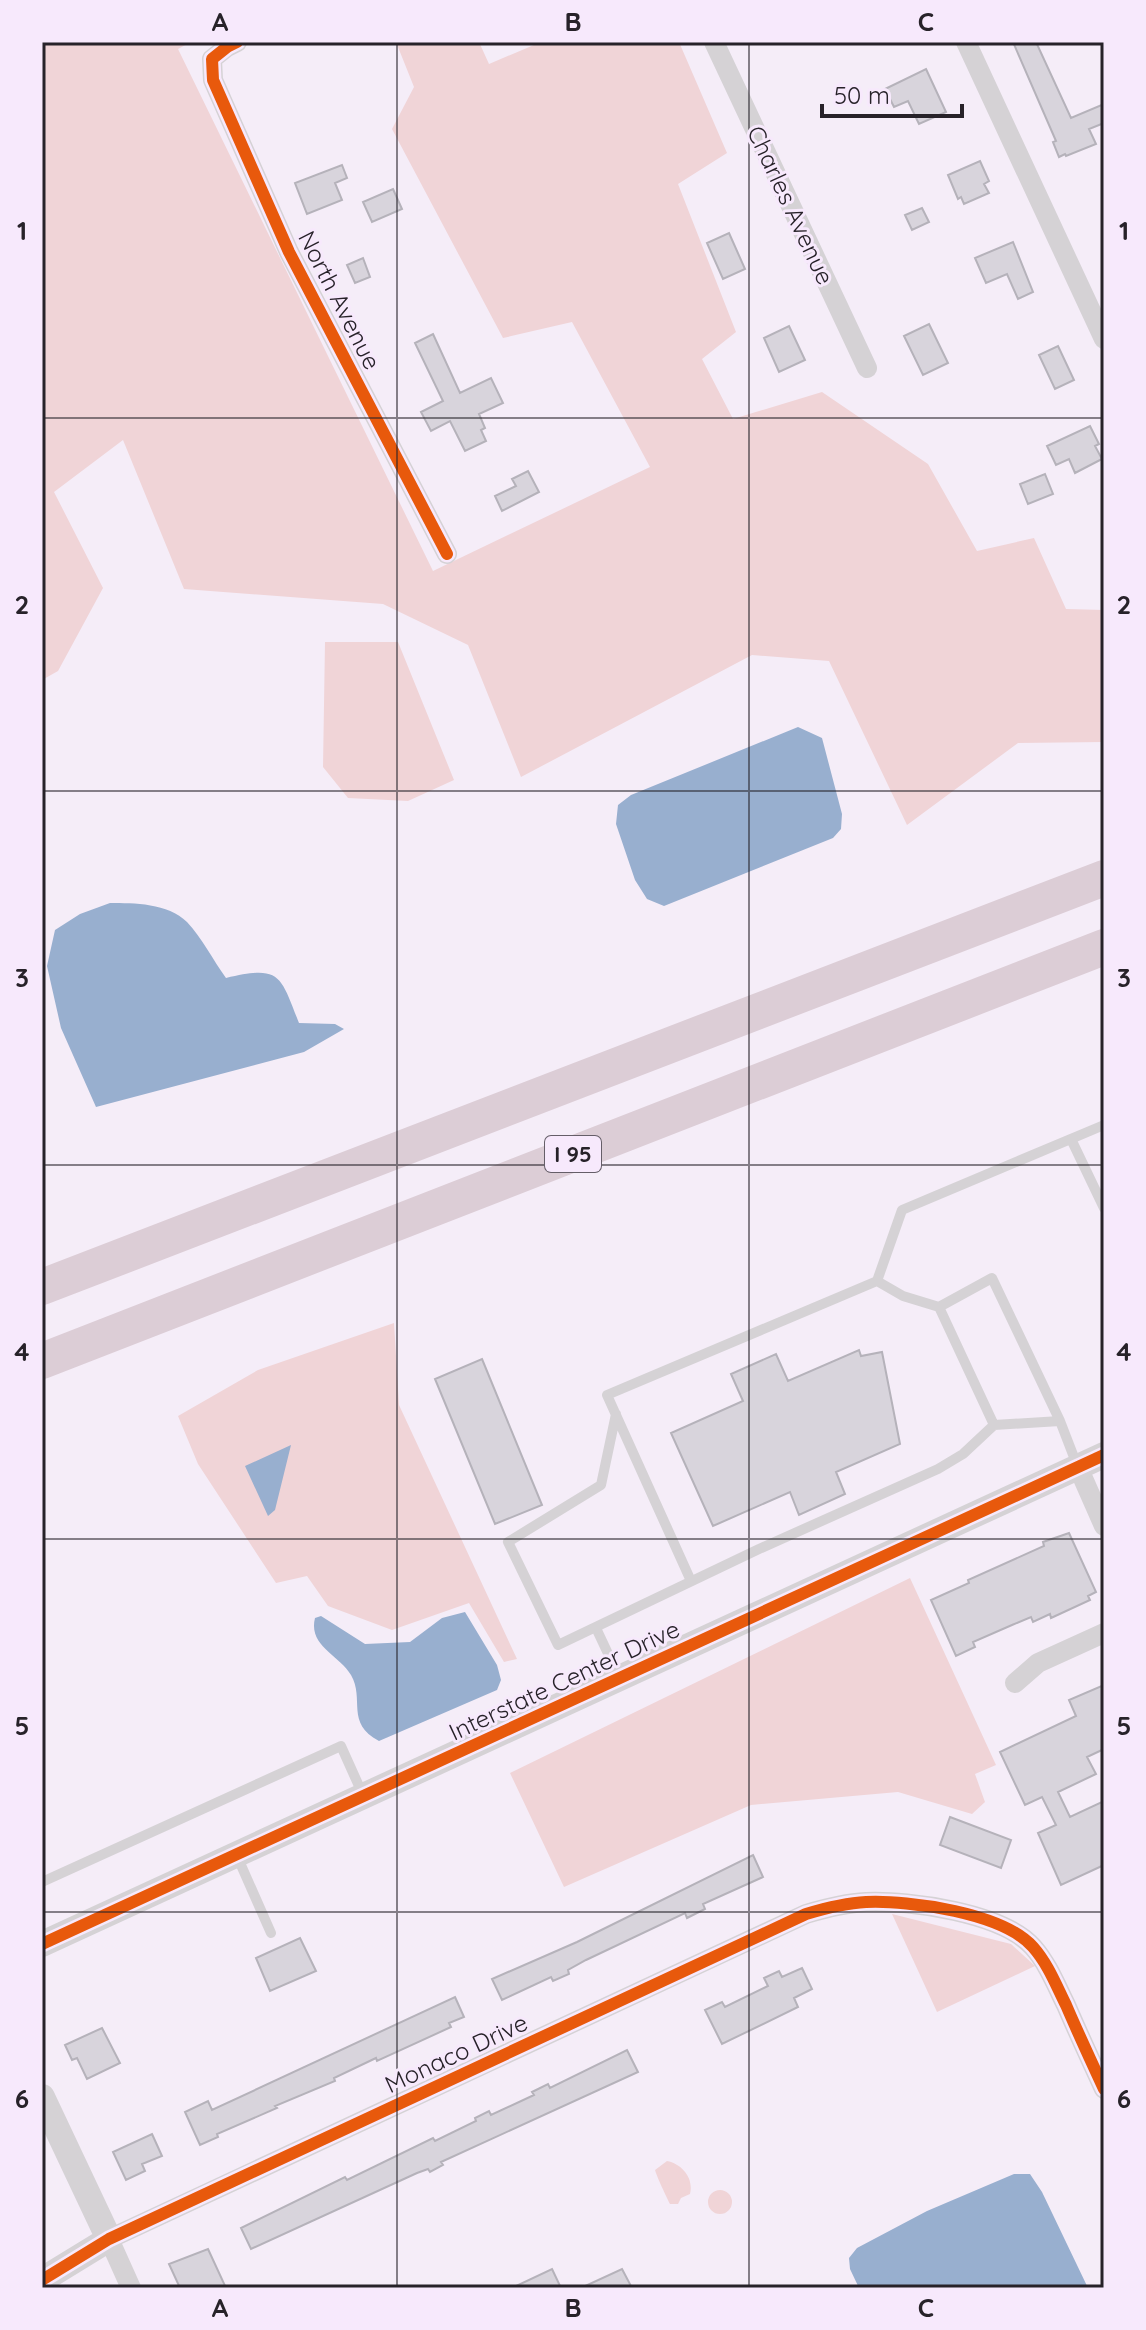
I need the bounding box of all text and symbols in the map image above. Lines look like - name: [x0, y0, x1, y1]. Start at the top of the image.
- text: A: [212, 5, 229, 38]
- text: B: [564, 5, 582, 38]
- text: C: [918, 5, 934, 38]
- scale bar: [822, 68, 962, 118]
- text: 50 m: [834, 80, 890, 110]
- street label: Charles Avenue: [741, 121, 841, 289]
- text: 1: [17, 214, 27, 247]
- text: 1: [1119, 214, 1129, 247]
- street label: North Avenue: [292, 226, 388, 374]
- text: 2: [15, 588, 29, 621]
- text: 2: [1117, 588, 1131, 621]
- text: 3: [15, 961, 29, 994]
- text: 3: [1117, 961, 1131, 994]
- road number: I 95: [545, 1136, 601, 1172]
- text: 4: [14, 1335, 30, 1368]
- text: 4: [1116, 1335, 1132, 1368]
- street label: Interstate Center Drive: [444, 1613, 684, 1747]
- text: 5: [15, 1709, 29, 1742]
- text: 5: [1117, 1709, 1131, 1742]
- street label: Monaco Drive: [380, 2007, 532, 2099]
- text: 6: [15, 2082, 29, 2115]
- text: 6: [1117, 2082, 1131, 2115]
- text: A: [212, 2291, 229, 2324]
- text: B: [564, 2291, 582, 2324]
- text: C: [918, 2291, 934, 2324]

